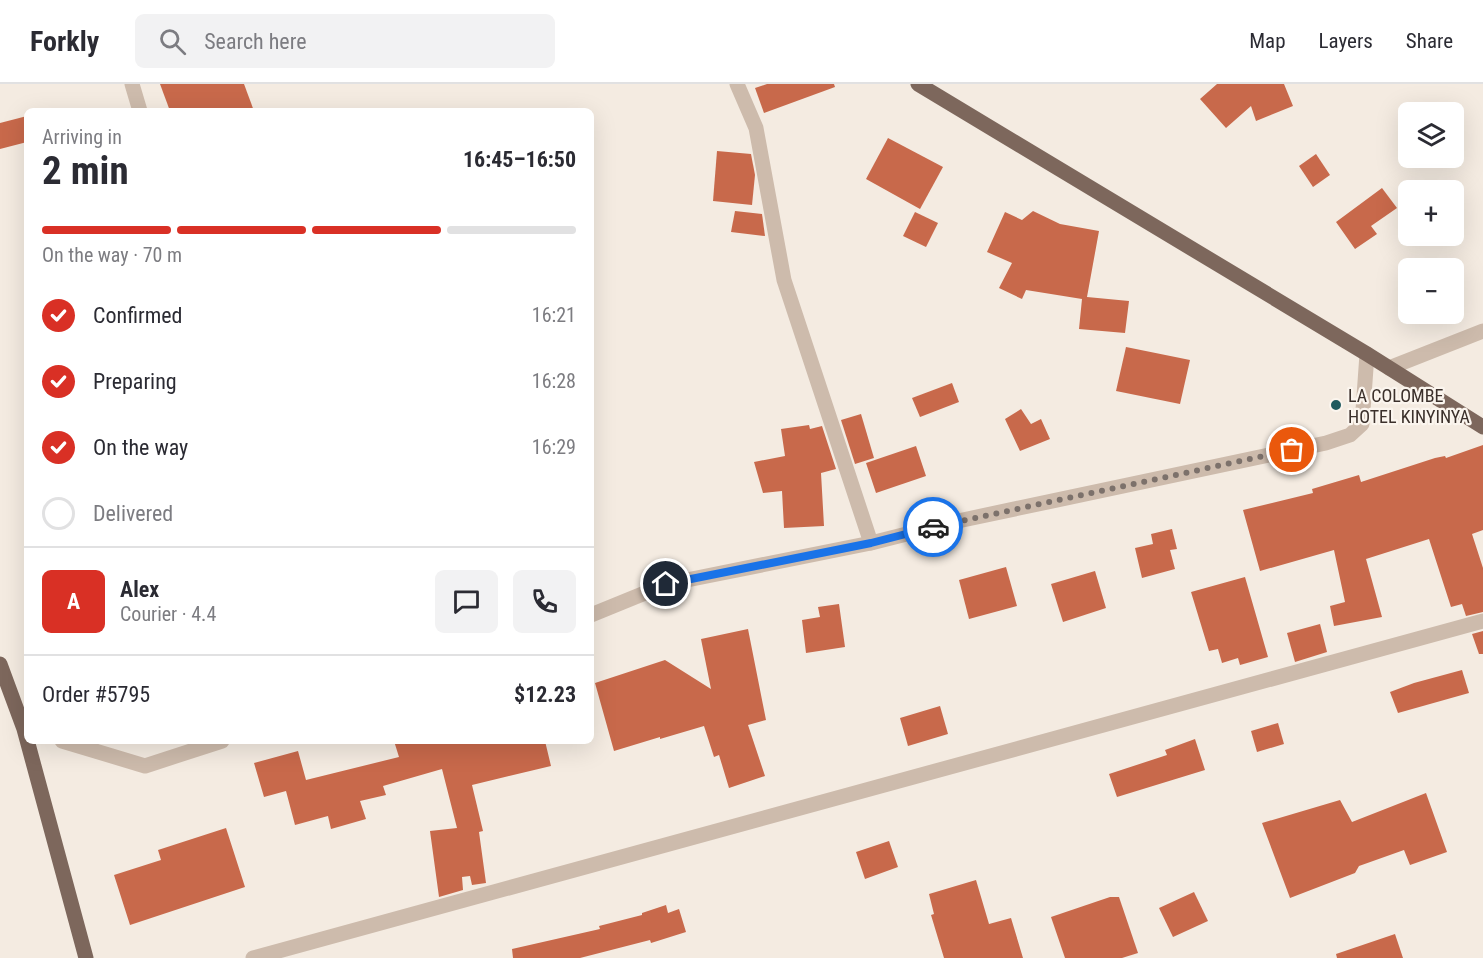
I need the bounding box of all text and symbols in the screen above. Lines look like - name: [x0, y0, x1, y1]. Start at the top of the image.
- search box: [135, 14, 555, 68]
- text: Forkly: [30, 25, 99, 58]
- icon: search: [156, 25, 189, 58]
- text: Search here: [204, 29, 307, 54]
- text: Map: [1249, 29, 1286, 53]
- text: Layers: [1319, 29, 1373, 53]
- text: Share: [1406, 29, 1453, 53]
- map controls: [1398, 102, 1464, 324]
- button: layers: [1398, 102, 1464, 168]
- text: Arriving in: [42, 125, 122, 149]
- text: 16:45–16:50: [463, 147, 576, 172]
- text: 2 min: [42, 148, 129, 194]
- button: +: [1398, 180, 1464, 246]
- text: On the way · 70 m: [42, 243, 182, 267]
- button: −: [1398, 258, 1464, 324]
- icon: check: [42, 299, 75, 332]
- text: Confirmed: [93, 303, 182, 328]
- text: 16:21: [532, 303, 576, 327]
- icon: check: [42, 365, 75, 398]
- text: Preparing: [93, 369, 177, 394]
- text: 16:28: [532, 369, 576, 393]
- place label: LA COLOMBE HOTEL KINYINYA: [1348, 385, 1470, 427]
- marker: LA COLOMBE HOTEL KINYINYA: [1329, 398, 1343, 412]
- pin: [1266, 424, 1317, 475]
- icon: check: [42, 431, 75, 464]
- icon: bag: [1275, 433, 1308, 466]
- text: On the way: [93, 435, 188, 460]
- text: 16:29: [532, 435, 576, 459]
- courier: [903, 497, 963, 557]
- text: Delivered: [93, 501, 173, 526]
- icon: car: [917, 511, 950, 544]
- pin: [640, 558, 691, 609]
- icon: home: [649, 567, 682, 600]
- button: chat: [435, 570, 498, 633]
- button: phone: [513, 570, 576, 633]
- text: Alex: [120, 577, 159, 602]
- text: A: [67, 589, 80, 614]
- text: Courier · 4.4: [120, 602, 216, 626]
- text: Order #5795: [42, 682, 150, 707]
- text: $12.23: [514, 682, 576, 707]

